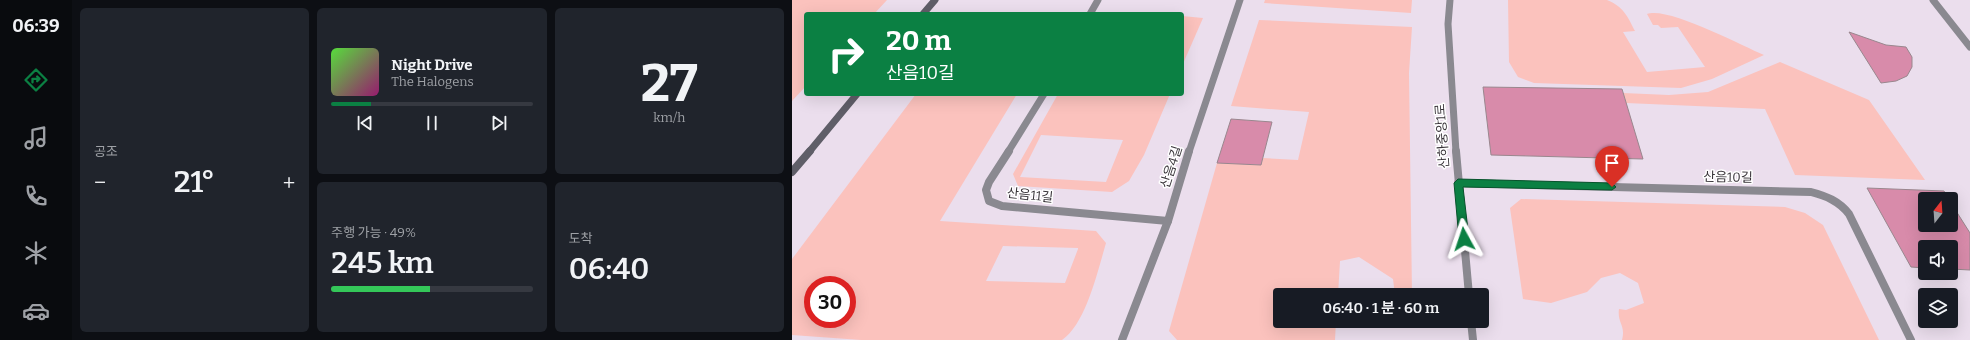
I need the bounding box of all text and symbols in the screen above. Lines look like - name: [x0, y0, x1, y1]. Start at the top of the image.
- text: 06:39: [12, 15, 60, 37]
- text: 20 m: [886, 24, 951, 57]
- icon: right: [820, 28, 872, 80]
- text: 27: [641, 52, 698, 115]
- text: Night Drive: [391, 56, 472, 74]
- text: 산음10길: [886, 62, 955, 84]
- icon: directions: [22, 66, 50, 94]
- text: The Halogens: [391, 74, 474, 89]
- street label: 산하중앙1로: [1432, 103, 1452, 169]
- text: km/h: [653, 110, 685, 125]
- icon: previous: [354, 112, 376, 134]
- icon: pause: [421, 112, 443, 134]
- icon: next: [488, 112, 510, 134]
- icon: music: [22, 124, 50, 152]
- text: 공조: [94, 144, 118, 159]
- street label: 산음4길: [1157, 144, 1185, 190]
- pin: [1595, 146, 1629, 187]
- icon: arrive: [1601, 152, 1623, 174]
- text: 21°: [174, 164, 215, 200]
- text: −: [94, 169, 106, 196]
- text: +: [283, 169, 295, 196]
- street label: 산음10길: [1703, 169, 1753, 185]
- icon: phone: [22, 182, 50, 210]
- street label: 산음11길: [1006, 185, 1054, 205]
- north arrow: [1918, 192, 1958, 232]
- map controls: [1918, 192, 1958, 328]
- position arrow: [1443, 218, 1485, 260]
- text: 주행 가능 · 49%: [331, 225, 416, 240]
- text: 도착: [569, 231, 593, 246]
- icon: climate: [22, 239, 50, 267]
- button: sound: [1918, 240, 1958, 280]
- text: 245 km: [331, 245, 434, 281]
- text: 06:40: [569, 251, 649, 287]
- speed limit sign: 30: [804, 276, 856, 328]
- button: layers: [1918, 288, 1958, 328]
- icon: car: [22, 297, 50, 325]
- text: 06:40 · 1 분 · 60 m: [1323, 299, 1439, 317]

